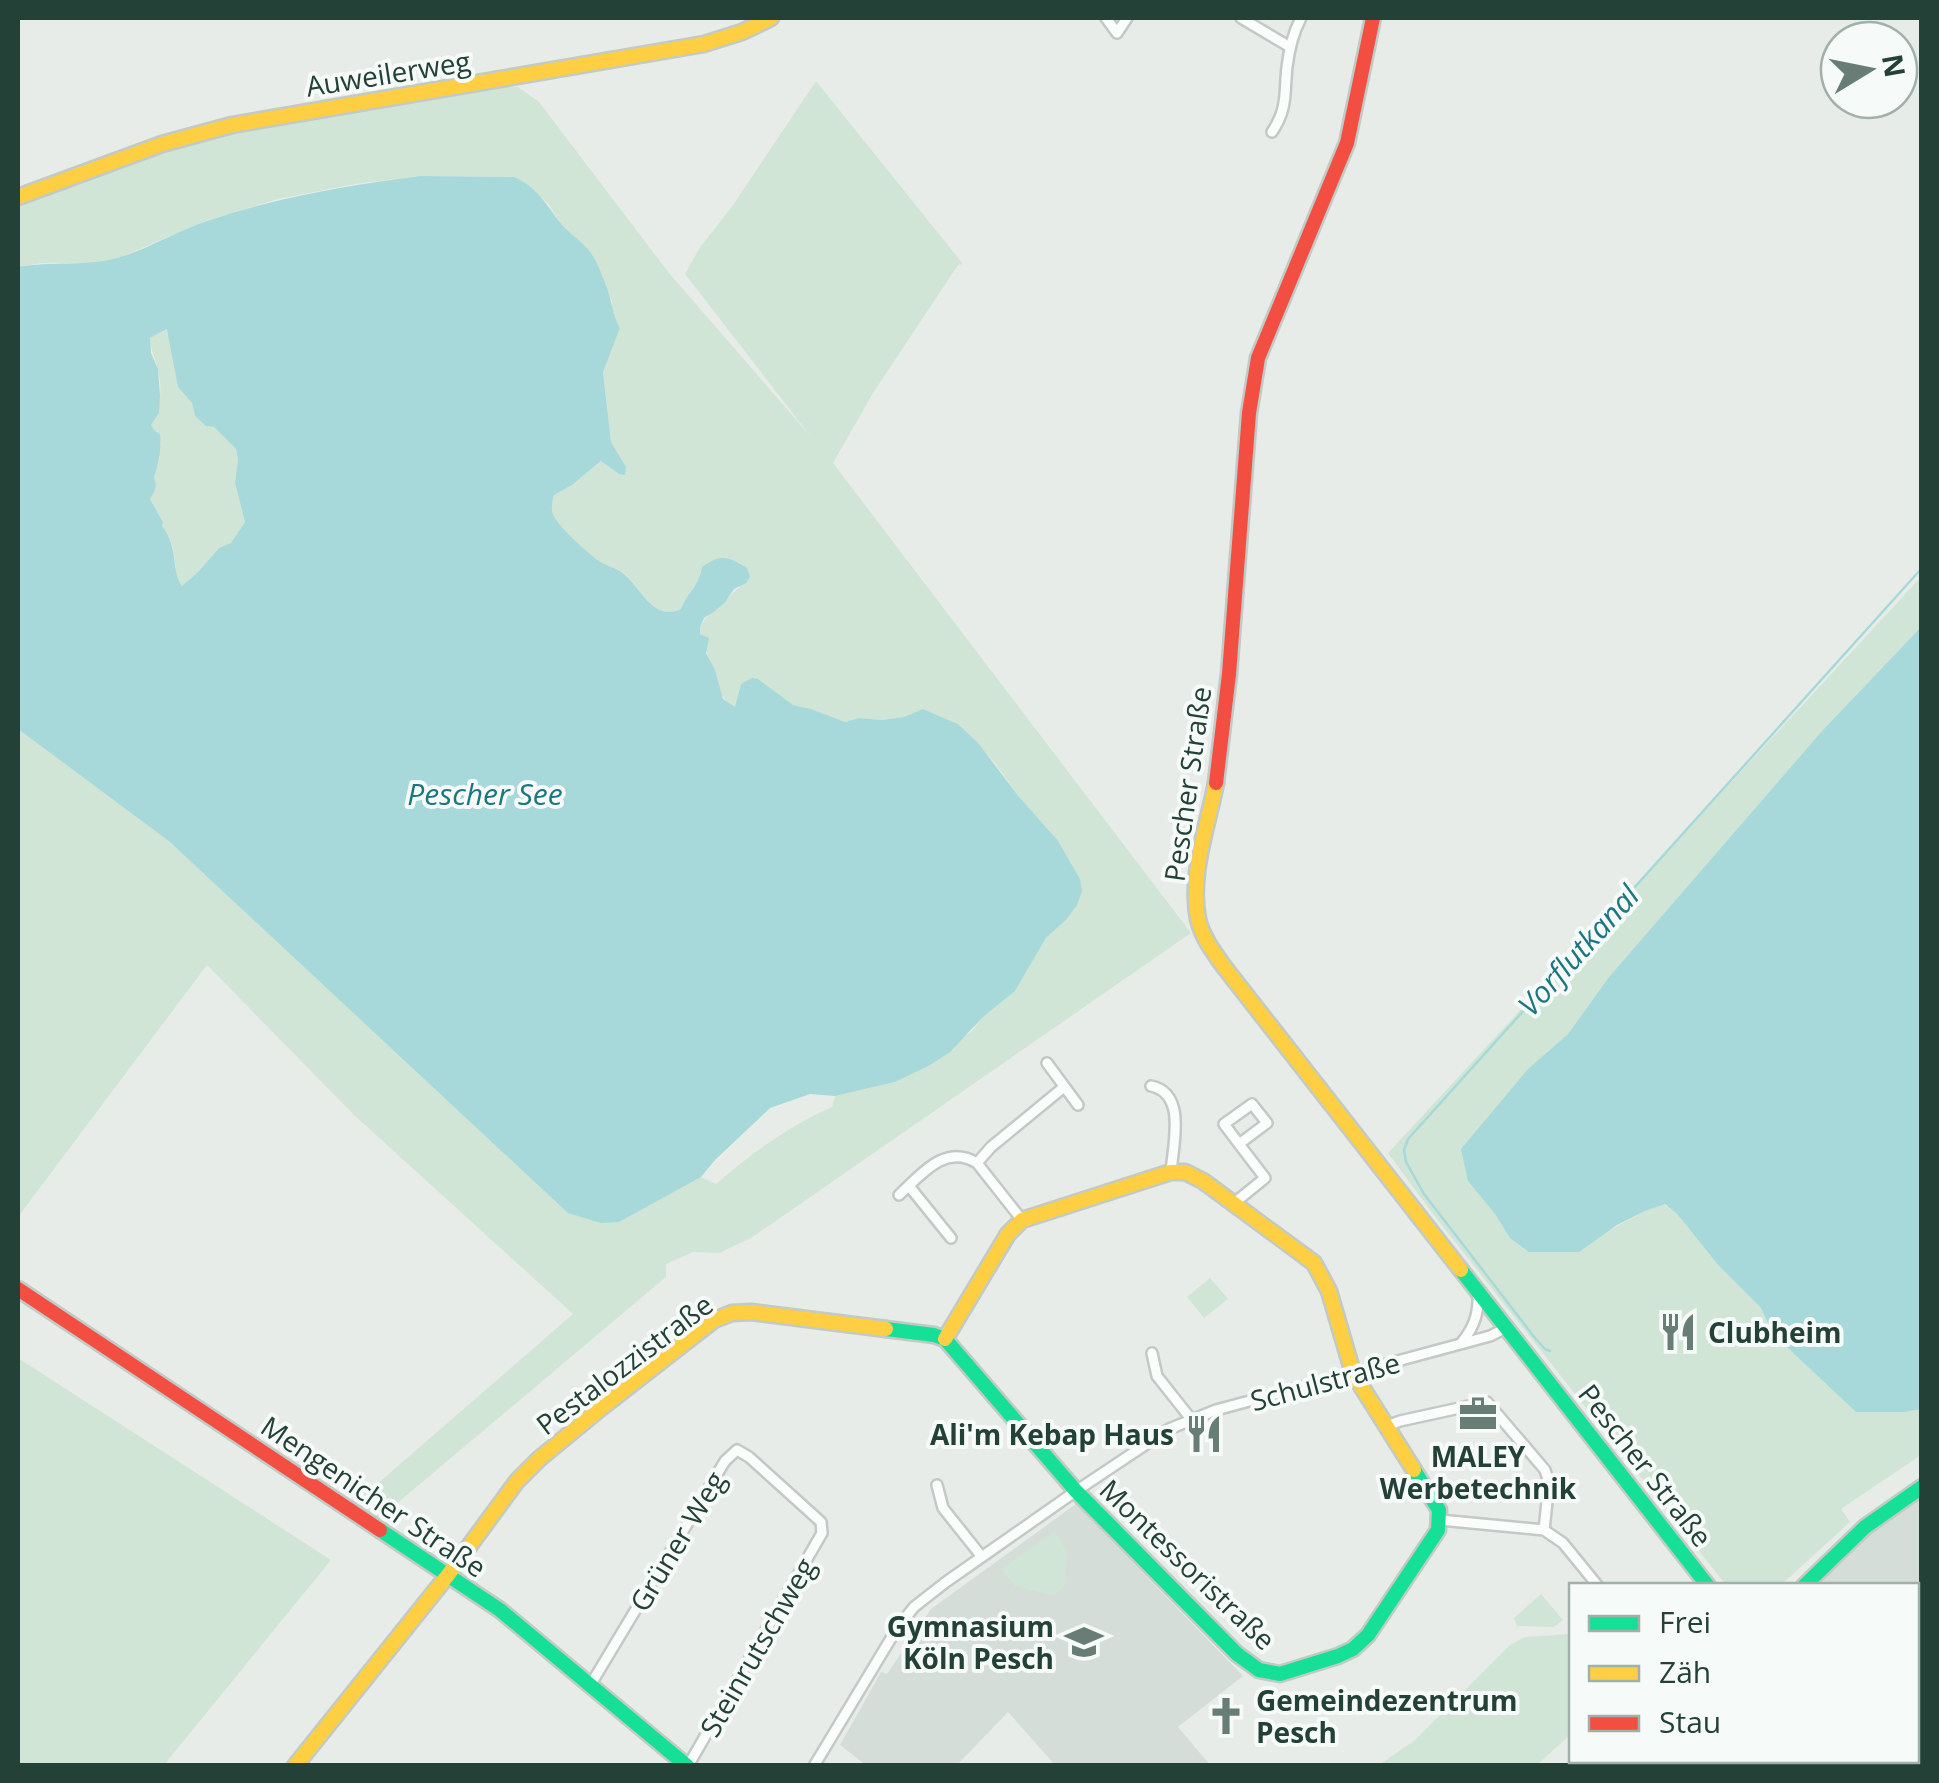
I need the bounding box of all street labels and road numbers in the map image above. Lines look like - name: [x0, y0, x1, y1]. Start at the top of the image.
- street label: Auweilerweg: [303, 41, 473, 105]
- street label: Pescher Straße: [1155, 684, 1219, 884]
- street label: Pestalozzistraße: [528, 1285, 720, 1443]
- street label: Schulstraße: [1246, 1343, 1404, 1419]
- street label: Pescher Straße: [1571, 1376, 1721, 1554]
- street label: Mengenicher Straße: [254, 1407, 494, 1585]
- street label: Grüner Weg: [620, 1464, 734, 1618]
- street label: Montessoristraße: [1092, 1470, 1284, 1658]
- street label: Steinrutschweg: [690, 1551, 824, 1743]

